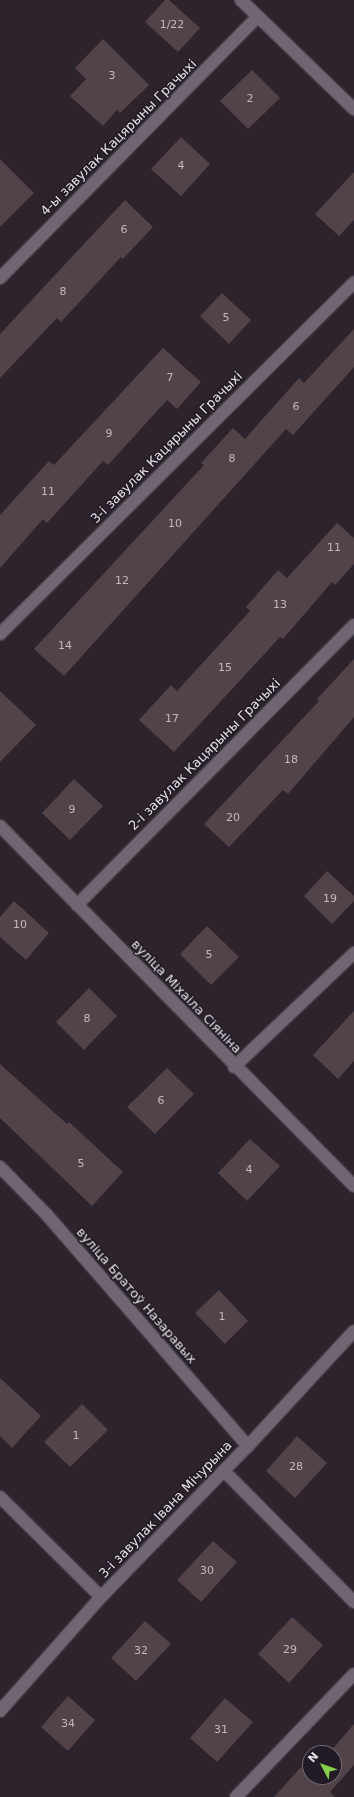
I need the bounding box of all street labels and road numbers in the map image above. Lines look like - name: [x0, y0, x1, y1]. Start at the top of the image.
- street label: 4-ы завулак Кацярыны Грачыхі: [38, 57, 200, 219]
- street label: 3-і завулак Кацярыны Грачыхі: [88, 369, 246, 527]
- street label: 2-і завулак Кацярыны Грачыхі: [126, 676, 284, 834]
- street label: вуліца Міхаіла Сіяніна: [128, 937, 244, 1057]
- street label: вуліца Братоў Назаравых: [73, 1225, 199, 1367]
- street label: 3-і завулак Івана Мічурына: [96, 1438, 236, 1582]

